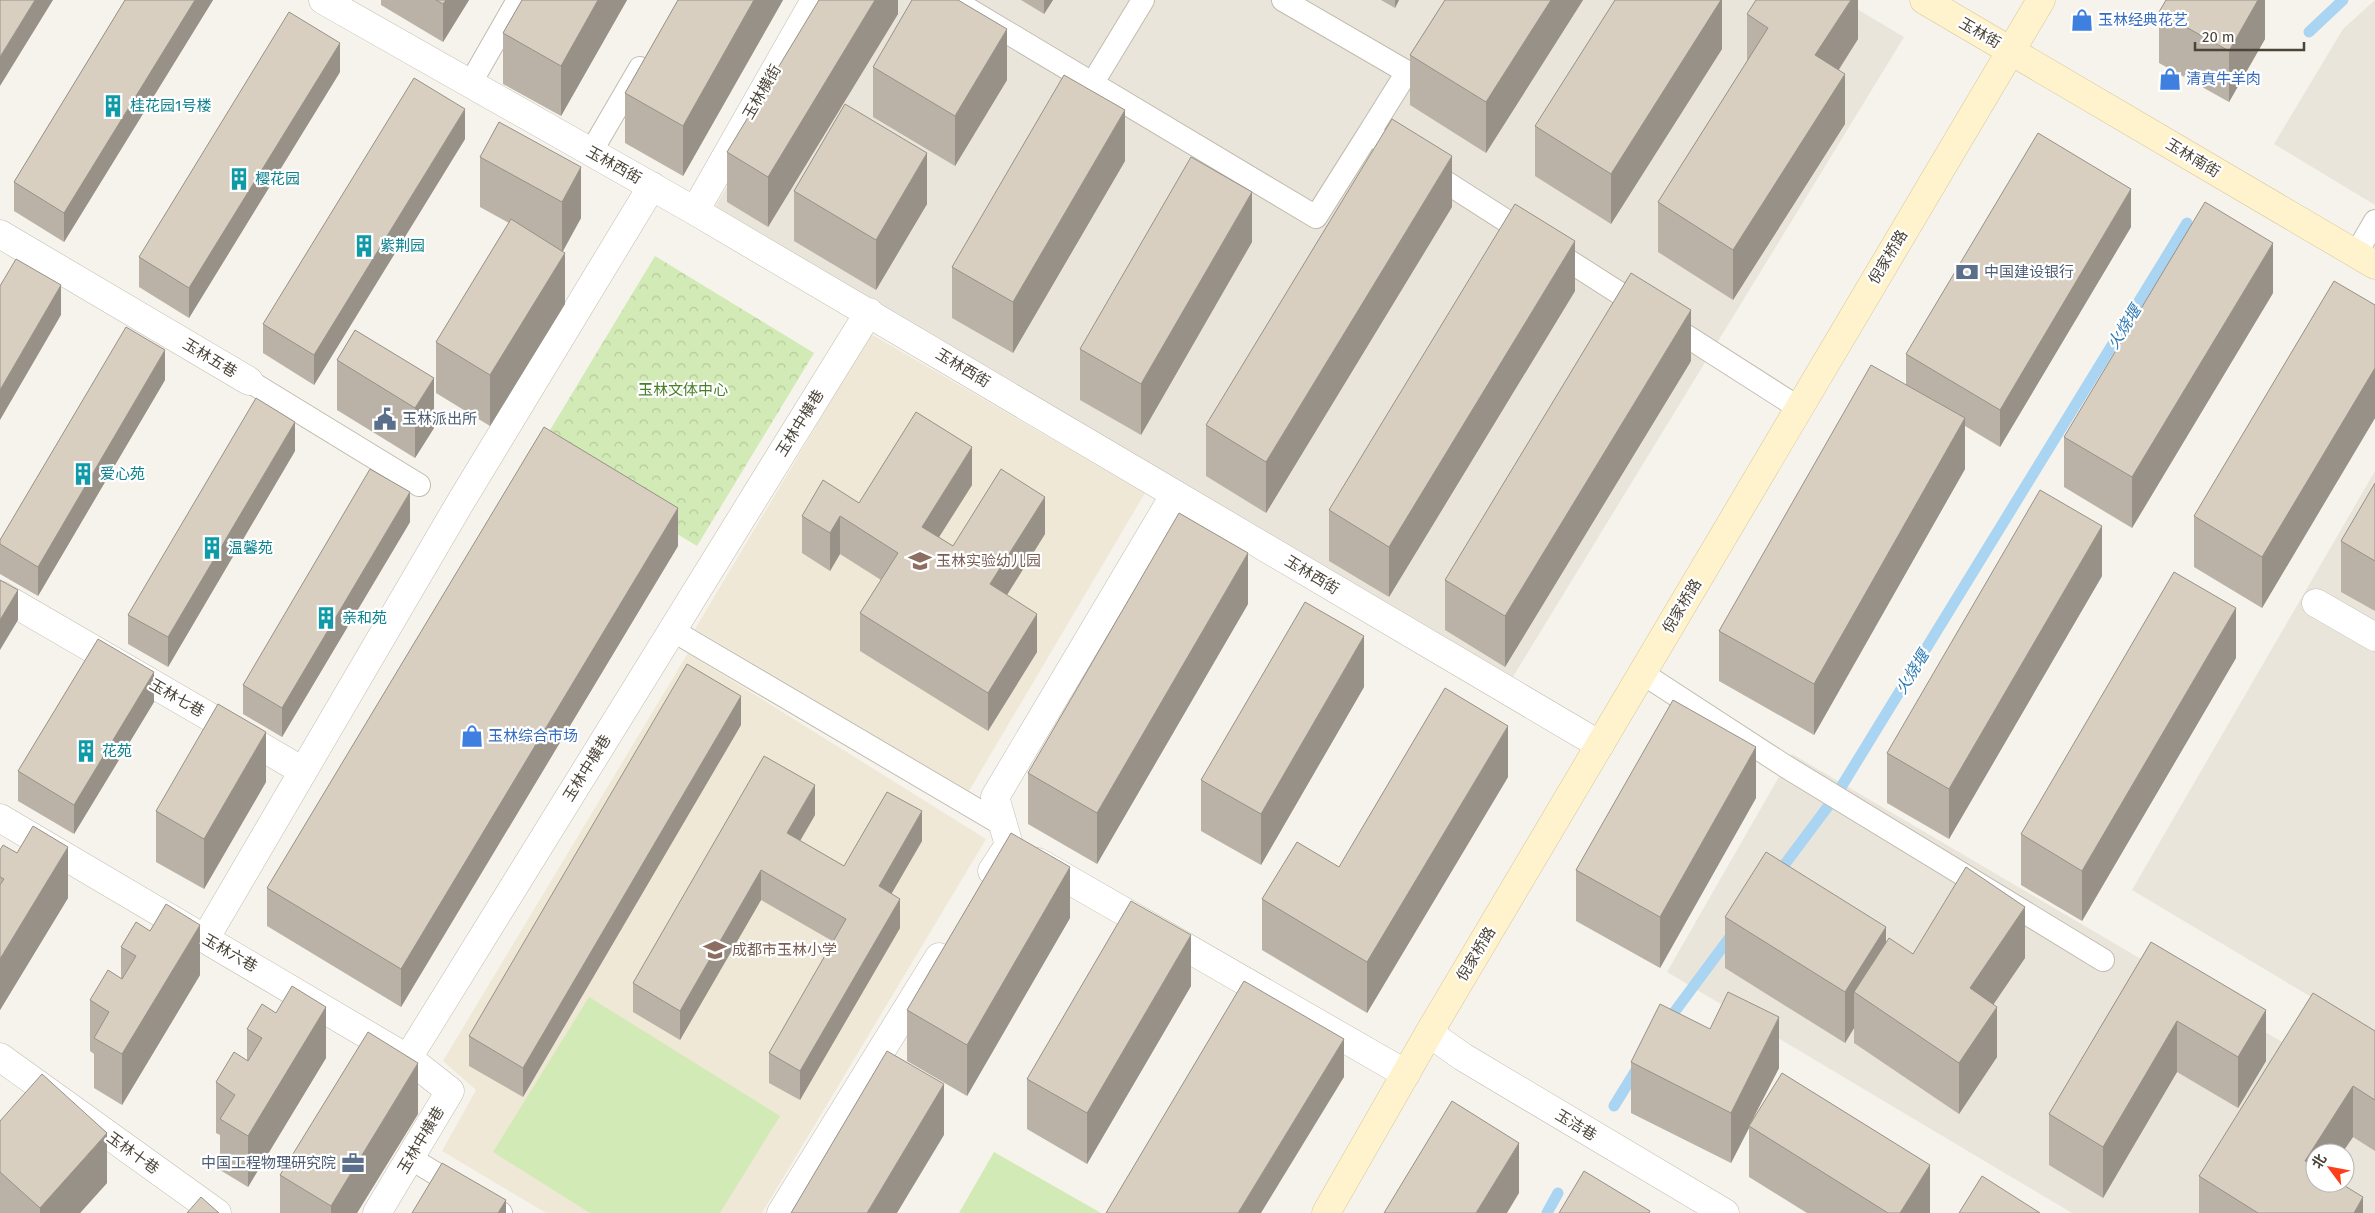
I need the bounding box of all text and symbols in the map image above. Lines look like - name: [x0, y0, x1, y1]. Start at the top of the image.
- shop icon: 玉林经典花艺: [2069, 7, 2095, 33]
- place label: 玉林经典花艺: [2098, 11, 2188, 29]
- street label: 玉林街: [1956, 14, 2004, 52]
- scale bar: [2195, 20, 2304, 52]
- text: 20 m: [2202, 28, 2235, 46]
- street label: 玉林横街: [739, 62, 785, 122]
- shop icon: 清真牛羊肉: [2157, 66, 2183, 92]
- place label: 清真牛羊肉: [2186, 70, 2261, 88]
- building icon: 桂花园1号楼: [100, 93, 126, 119]
- place label: 桂花园1号楼: [130, 97, 212, 115]
- street label: 玉林南街: [2163, 135, 2223, 181]
- street label: 玉林西街: [583, 143, 645, 187]
- building icon: 樱花园: [226, 166, 252, 192]
- place label: 樱花园: [255, 170, 300, 188]
- street label: 倪家桥路: [1865, 227, 1911, 287]
- building icon: 紫荆园: [351, 233, 377, 259]
- place label: 紫荆园: [380, 237, 425, 255]
- bank icon: 中国建设银行: [1954, 259, 1980, 285]
- place label: 中国建设银行: [1984, 263, 2074, 281]
- water label: 火烧堰: [2103, 299, 2146, 352]
- street label: 玉林五巷: [180, 335, 240, 381]
- street label: 玉林西街: [933, 345, 993, 391]
- park label: 玉林文体中心: [638, 381, 728, 399]
- street label: 玉林中横巷: [772, 386, 828, 460]
- public building icon: 玉林派出所: [372, 406, 398, 432]
- place label: 玉林派出所: [402, 410, 477, 428]
- building icon: 爱心苑: [70, 461, 96, 487]
- place label: 爱心苑: [100, 465, 145, 483]
- building icon: 温馨苑: [199, 535, 225, 561]
- place label: 温馨苑: [228, 539, 273, 557]
- school or university icon: 玉林实验幼儿园: [907, 548, 933, 574]
- place label: 玉林实验幼儿园: [936, 552, 1041, 570]
- street label: 玉林西街: [1282, 552, 1342, 598]
- street label: 倪家桥路: [1659, 576, 1705, 636]
- building icon: 亲和苑: [313, 605, 339, 631]
- place label: 亲和苑: [342, 609, 387, 627]
- water label: 火烧堰: [1891, 644, 1934, 697]
- street label: 玉林七巷: [147, 675, 207, 721]
- shop icon: 玉林综合市场: [459, 723, 485, 749]
- place label: 玉林综合市场: [488, 727, 578, 745]
- street label: 玉林中横巷: [559, 731, 615, 805]
- building icon: 花苑: [73, 738, 99, 764]
- place label: 花苑: [102, 742, 132, 760]
- street label: 倪家桥路: [1453, 924, 1499, 984]
- street label: 玉林六巷: [200, 930, 260, 976]
- school or university icon: 成都市玉林小学: [702, 937, 728, 963]
- place label: 成都市玉林小学: [732, 941, 837, 959]
- street label: 玉林中横巷: [394, 1103, 448, 1177]
- street label: 玉洁巷: [1552, 1106, 1600, 1144]
- street label: 玉林十巷: [103, 1128, 163, 1178]
- north arrow: [2305, 1143, 2355, 1193]
- office icon: 中国工程物理研究院: [340, 1150, 366, 1176]
- text: 北: [2308, 1151, 2330, 1172]
- place label: 中国工程物理研究院: [201, 1154, 336, 1172]

